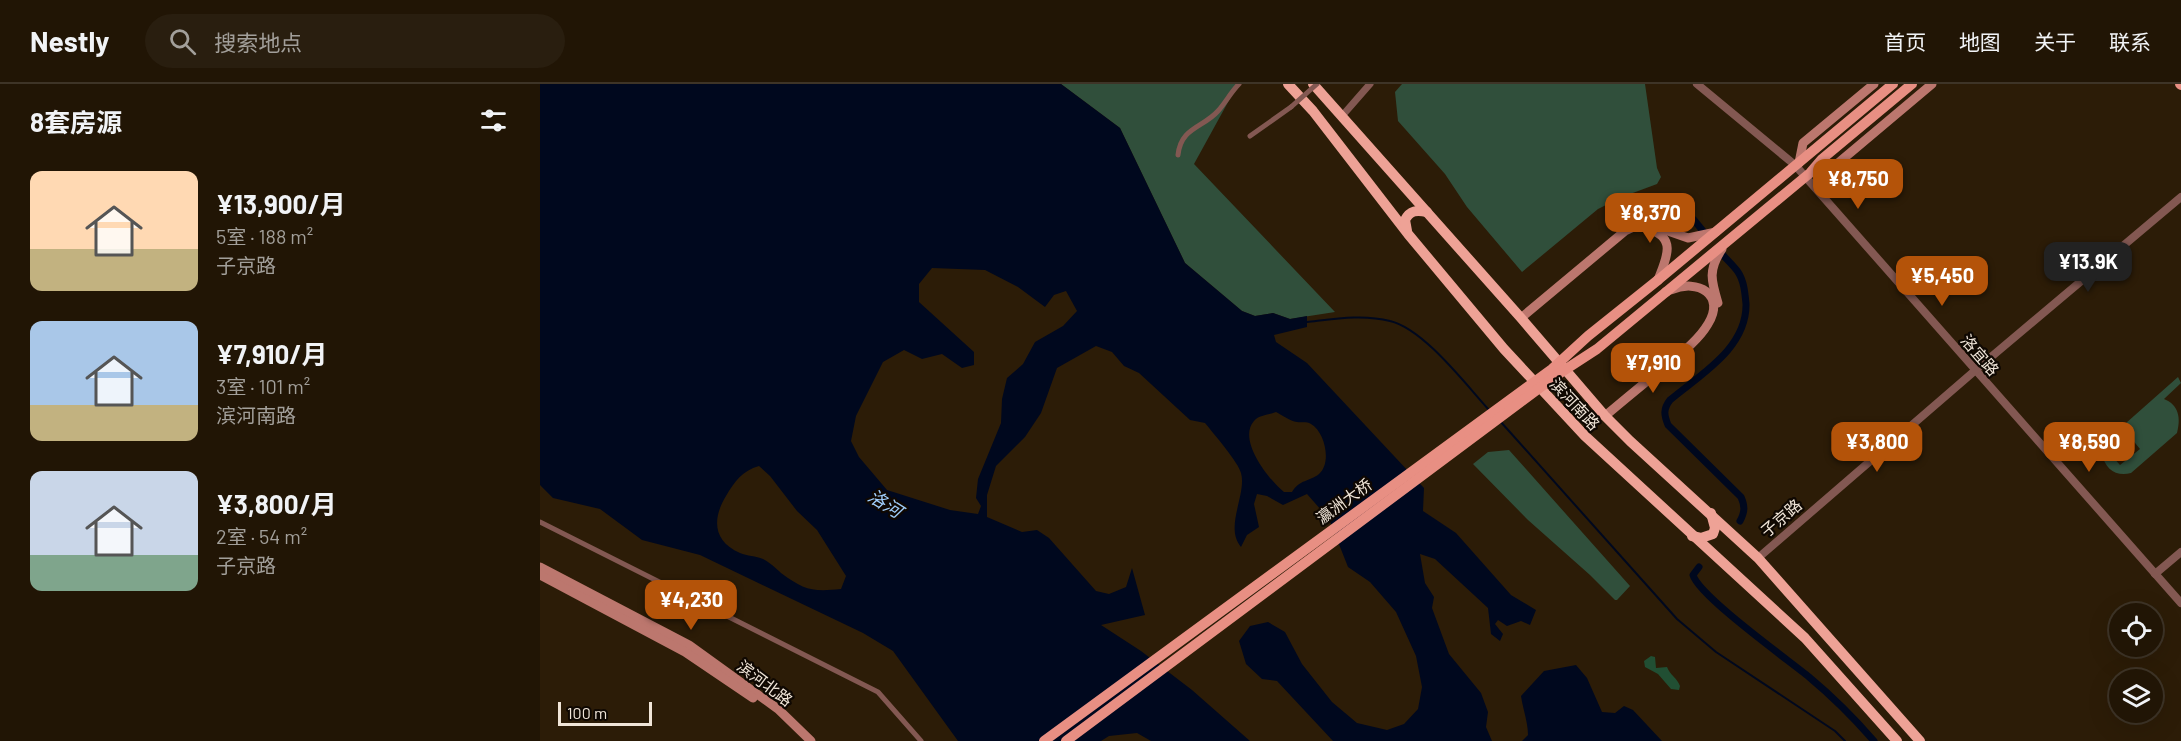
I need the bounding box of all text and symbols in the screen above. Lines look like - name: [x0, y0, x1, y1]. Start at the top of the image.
- search box: [145, 14, 565, 68]
- text: Nestly: [30, 24, 109, 58]
- icon: search: [166, 25, 199, 58]
- text: 搜索地点: [214, 29, 302, 55]
- text: 首页: [1884, 29, 1926, 54]
- text: 地图: [1959, 29, 2001, 54]
- text: 关于: [2034, 29, 2076, 54]
- text: 联系: [2109, 29, 2151, 54]
- icon: filters: [477, 104, 510, 137]
- text: 8套房源: [30, 106, 122, 137]
- pin: ¥8,750: [1809, 159, 1907, 210]
- text: ¥8,750: [1827, 166, 1889, 190]
- text: ¥13,900/月: [216, 188, 346, 219]
- pin: ¥8,370: [1601, 193, 1699, 244]
- icon: home: [78, 195, 150, 267]
- text: ¥8,370: [1619, 200, 1681, 224]
- text: 5室 · 188 m²: [216, 224, 313, 248]
- pin: ¥13.9K: [2039, 242, 2137, 293]
- text: ¥13.9K: [2058, 249, 2118, 273]
- text: 子京路: [216, 253, 276, 277]
- pin: ¥5,450: [1893, 256, 1991, 307]
- text: ¥5,450: [1910, 263, 1974, 287]
- street label: 洛宜路: [1957, 330, 2003, 379]
- text: ¥7,910/月: [216, 338, 328, 369]
- pin: ¥7,910: [1604, 343, 1702, 394]
- icon: home: [78, 345, 150, 417]
- text: ¥7,910: [1625, 350, 1681, 374]
- text: 3室 · 101 m²: [216, 374, 310, 398]
- street label: 滨河南路: [1547, 374, 1604, 434]
- text: 滨河南路: [216, 403, 296, 427]
- pin: ¥3,800: [1828, 422, 1926, 473]
- pin: ¥8,590: [2040, 422, 2138, 473]
- text: ¥3,800: [1845, 429, 1909, 453]
- text: ¥8,590: [2058, 429, 2120, 453]
- street label: 瀛洲大桥: [1312, 474, 1375, 527]
- water label: 洛河: [864, 484, 909, 524]
- text: ¥3,800/月: [216, 488, 337, 519]
- icon: home: [78, 495, 150, 567]
- street label: 子京路: [1756, 495, 1805, 541]
- text: 2室 · 54 m²: [216, 524, 307, 548]
- text: 子京路: [216, 553, 276, 577]
- pin: ¥4,230: [642, 580, 740, 631]
- text: ¥4,230: [659, 587, 723, 611]
- map controls: [2109, 603, 2163, 723]
- button: locate: [2109, 603, 2163, 657]
- street label: 滨河北路: [734, 656, 797, 709]
- button: layers: [2109, 669, 2163, 723]
- scale bar: [558, 699, 652, 726]
- text: 100 m: [567, 703, 607, 722]

